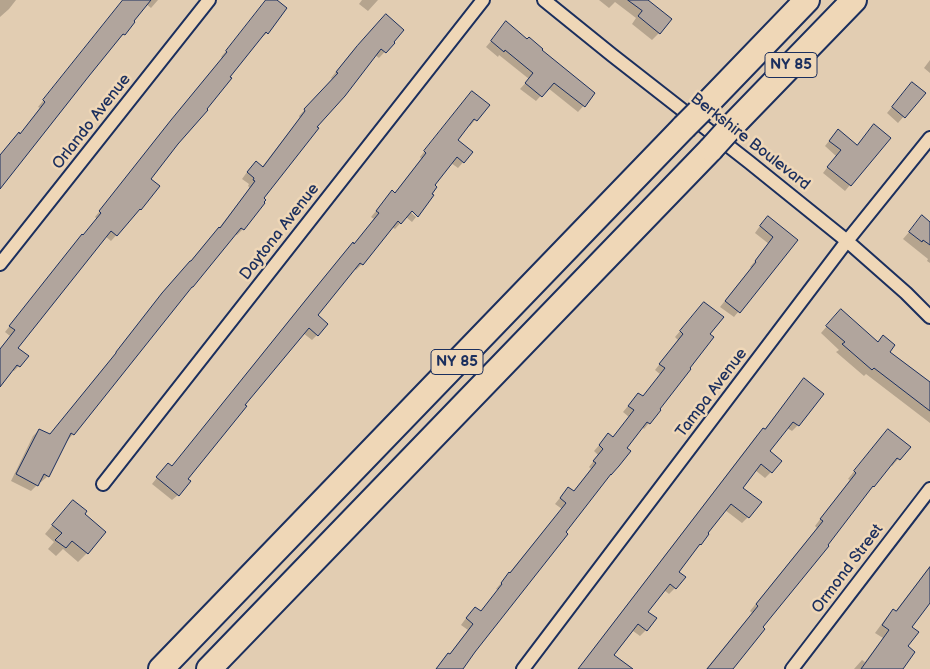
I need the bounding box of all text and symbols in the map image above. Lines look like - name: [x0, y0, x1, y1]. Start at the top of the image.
- road number: NY 85: [765, 52, 817, 78]
- street label: Orlando Avenue: [49, 70, 135, 174]
- street label: Berkshire Boulevard: [686, 89, 814, 195]
- street label: Daytona Avenue: [236, 180, 324, 284]
- street label: Tampa Avenue: [672, 345, 752, 441]
- road number: NY 85: [431, 350, 483, 374]
- street label: Ormond Street: [808, 521, 888, 617]

